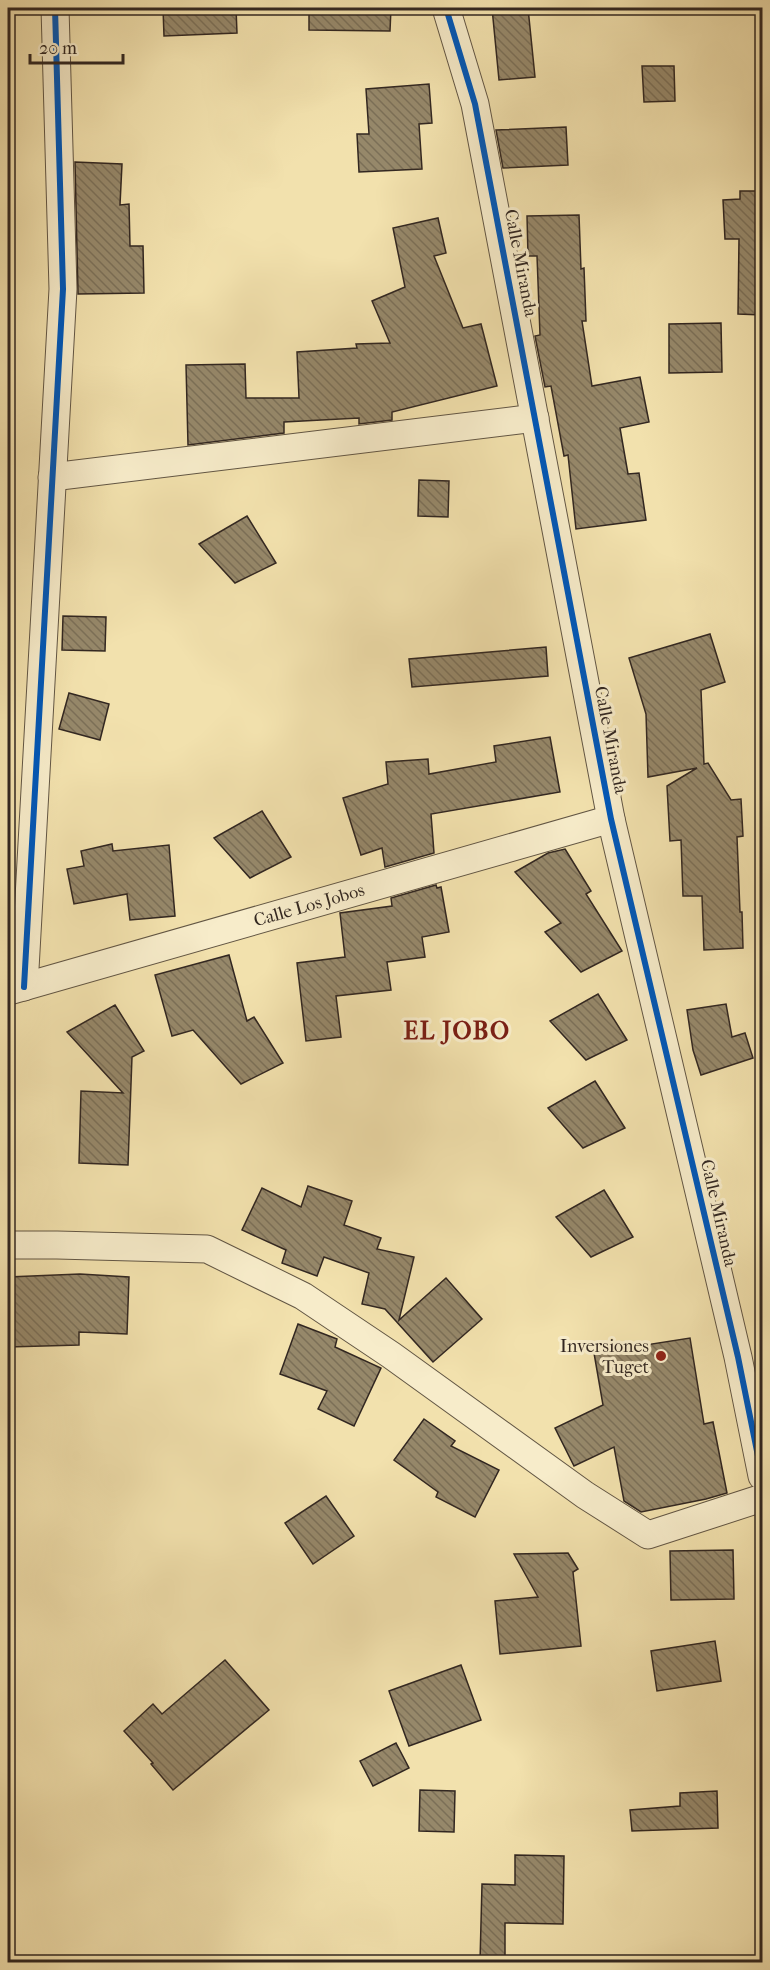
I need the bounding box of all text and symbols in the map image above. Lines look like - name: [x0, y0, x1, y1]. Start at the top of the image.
- scale bar: [30, 27, 123, 65]
- text: 20 m: [39, 38, 77, 59]
- street label: Calle Miranda: [500, 207, 541, 319]
- street label: Calle Miranda: [590, 684, 631, 796]
- street label: Calle Los Jobos: [251, 880, 367, 931]
- district label: EL JOBO: [404, 1017, 510, 1045]
- street label: Calle Miranda: [696, 1158, 741, 1269]
- place label: Inversiones Tuget: [560, 1336, 650, 1378]
- marker: Inversiones Tuget: [654, 1349, 668, 1363]

